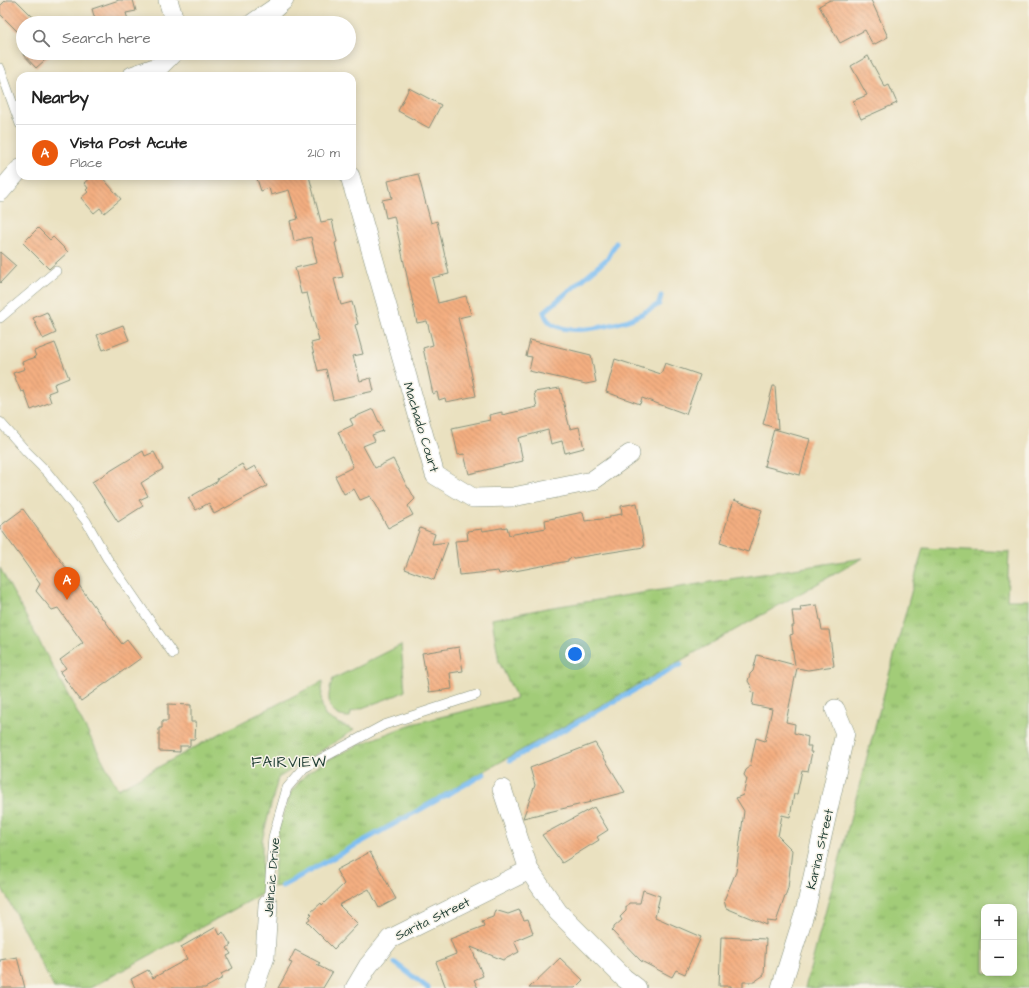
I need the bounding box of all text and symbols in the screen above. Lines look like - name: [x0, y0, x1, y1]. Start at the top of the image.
- search box: [16, 16, 356, 60]
- icon: search: [30, 27, 52, 49]
- text: Search here: [62, 28, 151, 49]
- text: Nearby: [32, 86, 89, 110]
- text: Vista Post Acute: [70, 133, 187, 154]
- text: A: [41, 144, 49, 162]
- text: 210 m: [307, 144, 340, 162]
- text: Place: [70, 154, 102, 172]
- street label: Machado Court: [399, 380, 444, 475]
- pin: A: [54, 567, 80, 600]
- your location: [565, 644, 585, 664]
- district label: FAIRVIEW: [251, 752, 327, 773]
- street label: Karina Street: [802, 807, 838, 891]
- street label: Jelincic Drive: [260, 837, 284, 917]
- street label: Sarita Street: [392, 893, 474, 945]
- map controls: [981, 904, 1017, 976]
- button: +: [981, 904, 1017, 940]
- button: −: [981, 940, 1017, 976]

